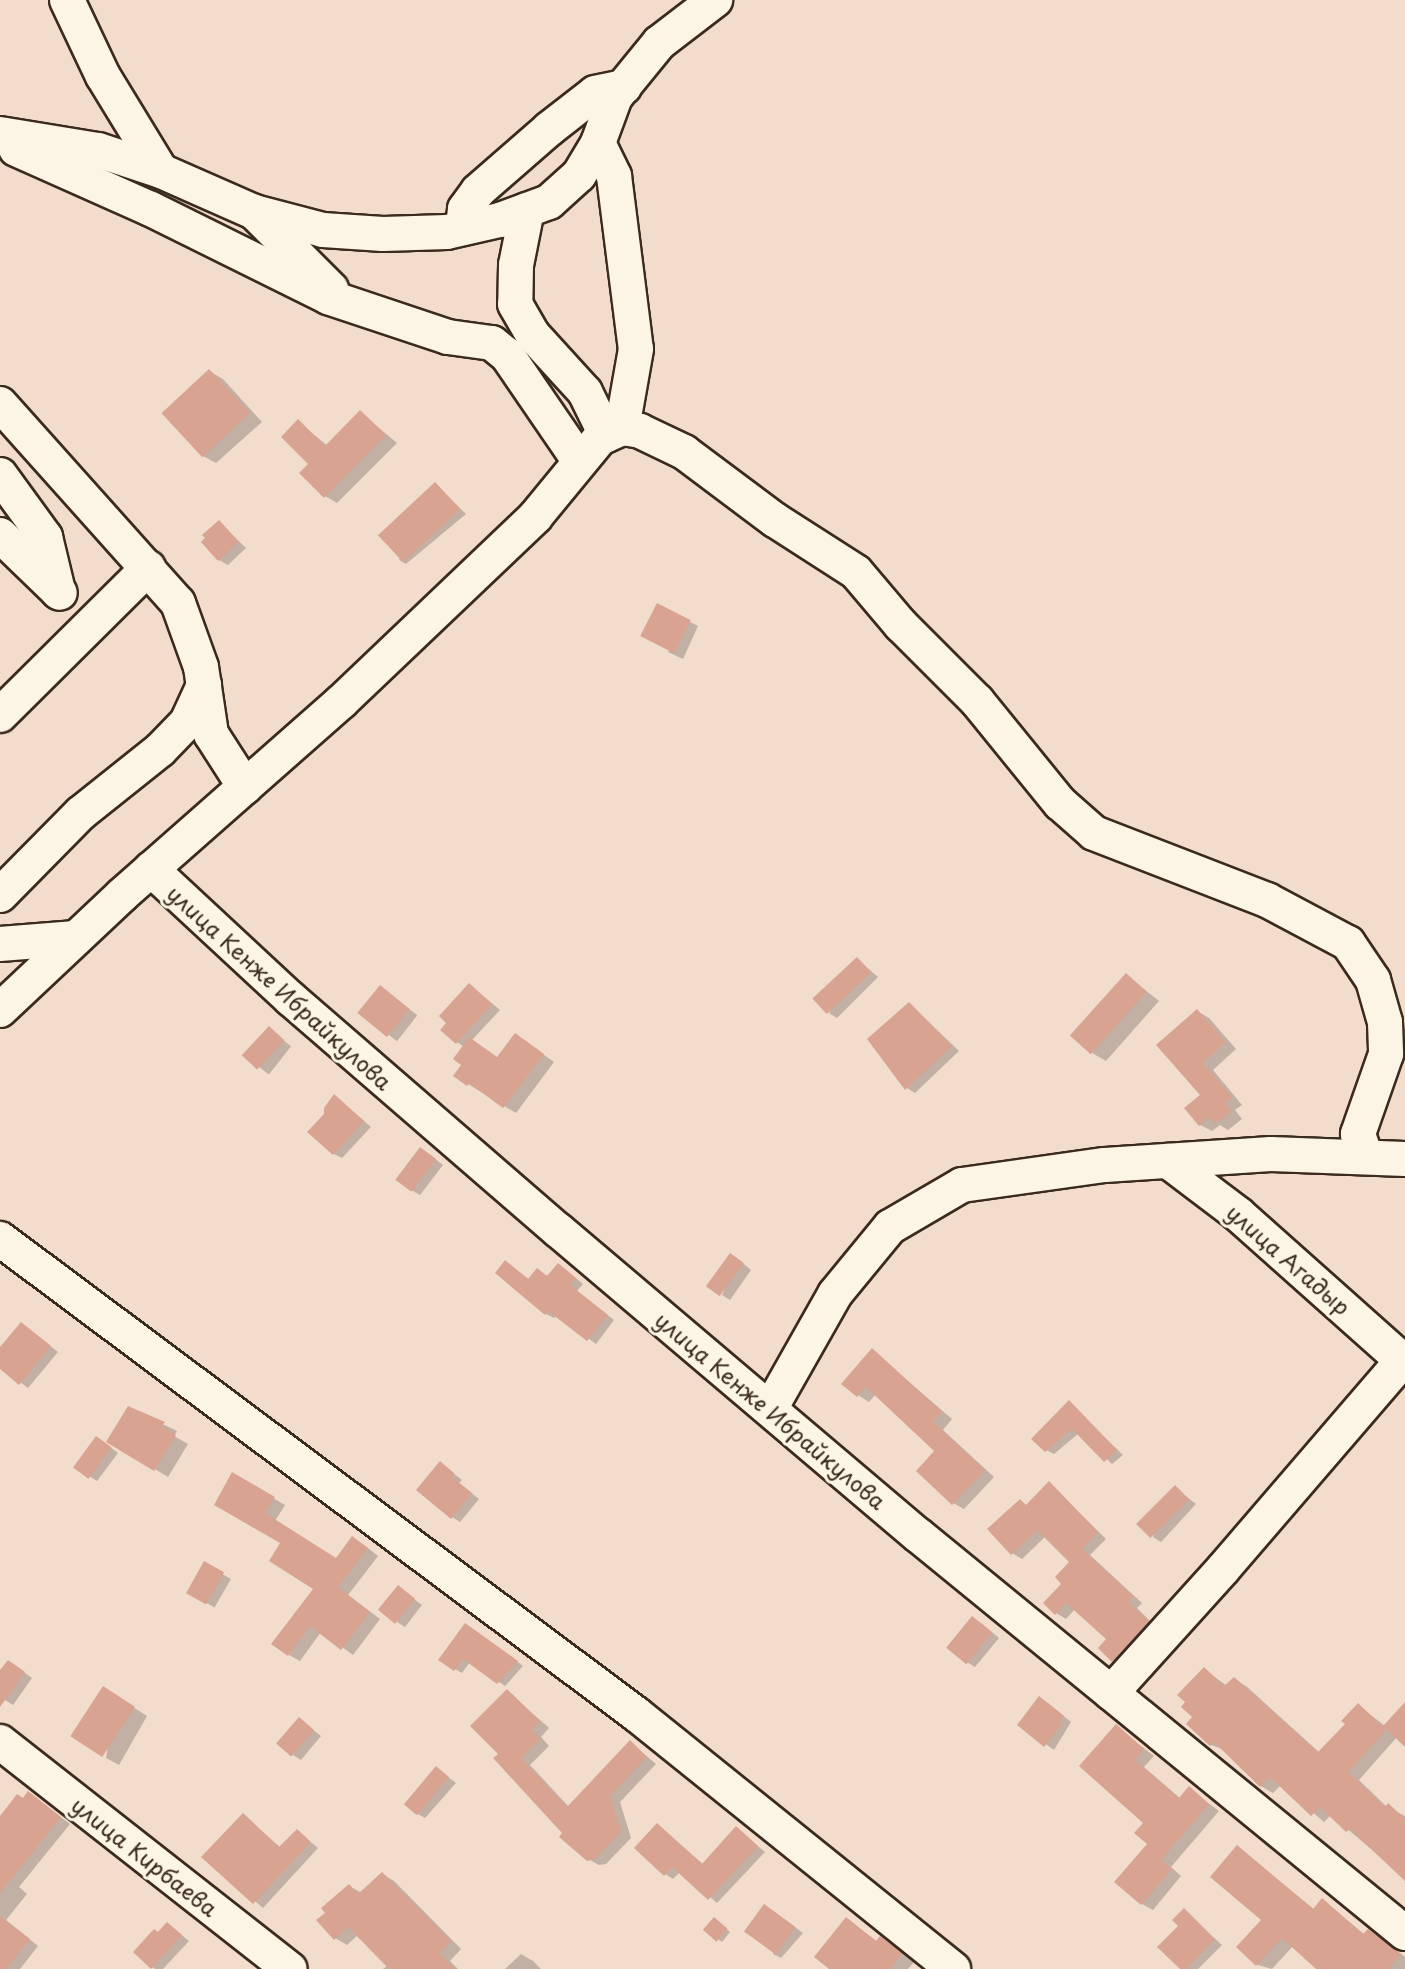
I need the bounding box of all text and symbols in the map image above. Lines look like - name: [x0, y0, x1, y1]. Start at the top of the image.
- street label: улица Кенже Ибрайкулова: [161, 878, 399, 1096]
- street label: улица Агадыр: [1221, 1198, 1357, 1320]
- street label: улица Кенже Ибрайкулова: [649, 1304, 893, 1516]
- street label: улица Кирбаева: [67, 1791, 223, 1921]

